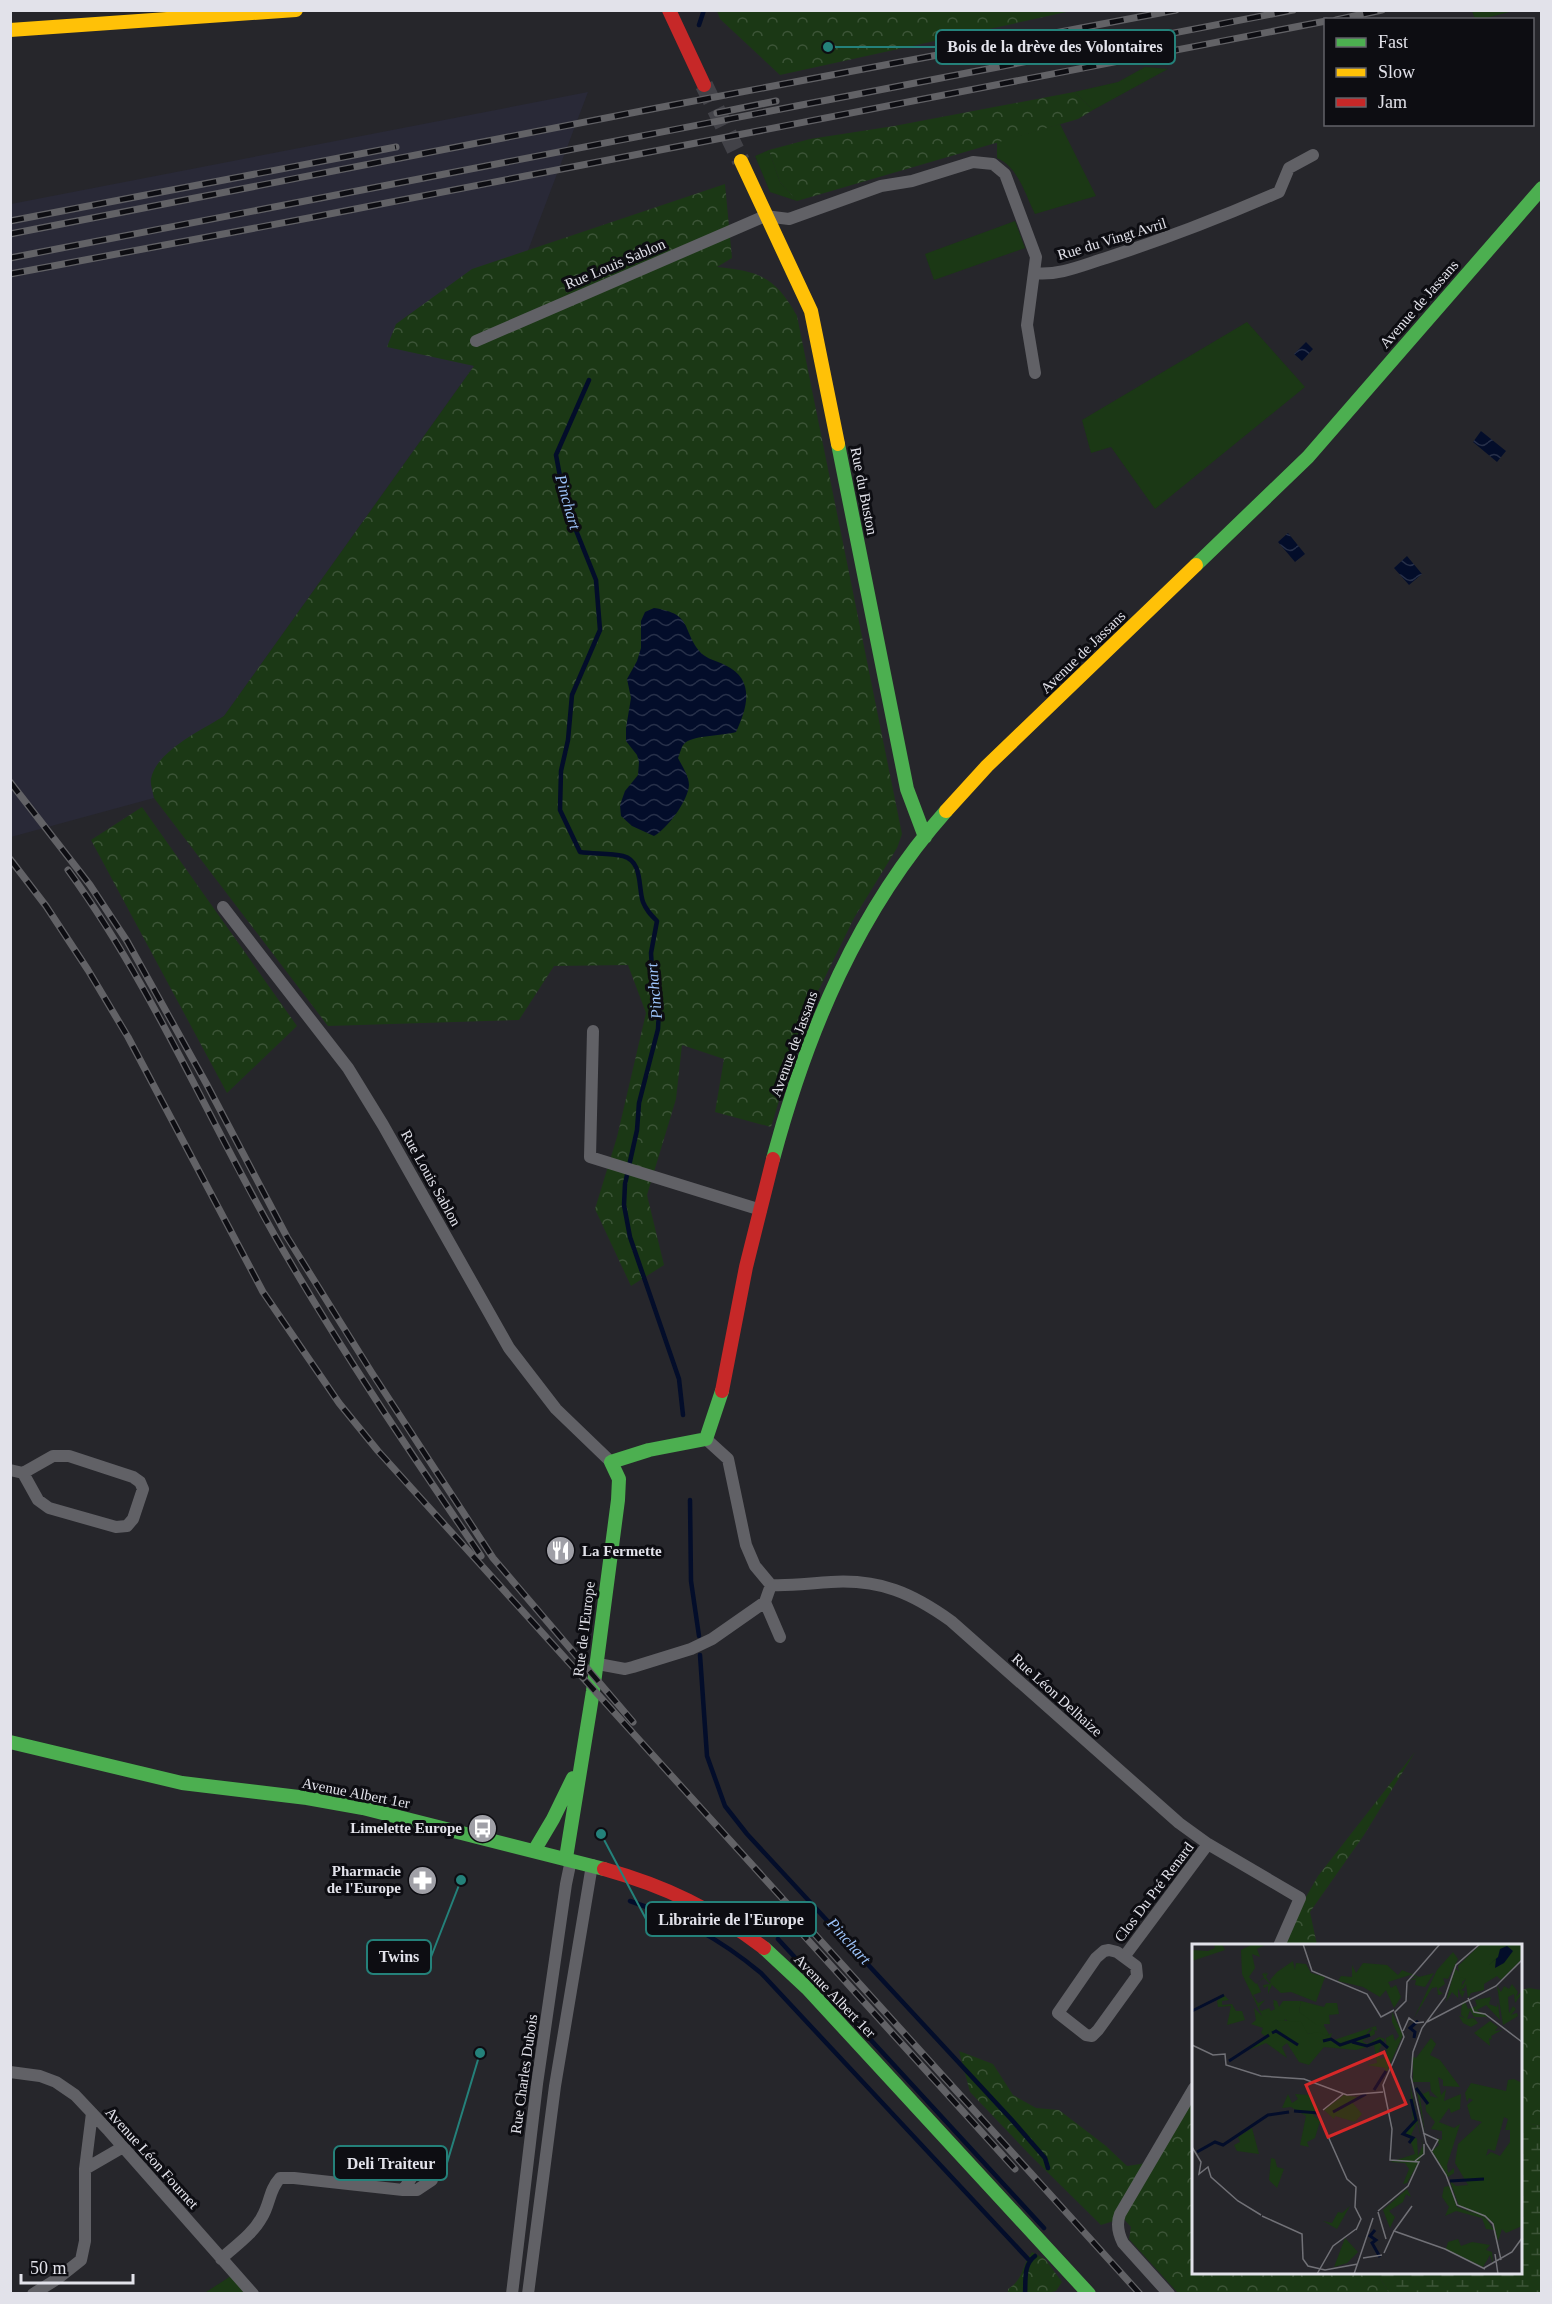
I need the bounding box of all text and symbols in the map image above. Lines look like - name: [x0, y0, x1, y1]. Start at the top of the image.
- legend: [1324, 18, 1534, 126]
- callout: Bois de la drève des Volontaires: [936, 30, 1175, 64]
- text: Fast: [1378, 32, 1408, 52]
- text: Bois de la drève des Volontaires: [947, 38, 1163, 55]
- text: Slow: [1378, 62, 1415, 82]
- text: Jam: [1378, 92, 1407, 112]
- street label: Rue du Vingt Avril: [1056, 215, 1168, 263]
- street label: Rue Louis Sablon: [562, 235, 668, 292]
- street label: Avenue de Jassans: [1376, 257, 1462, 351]
- street label: Rue du Buston: [848, 446, 880, 537]
- water label: Pinchart: [552, 472, 584, 532]
- street label: Avenue de Jassans: [1037, 607, 1129, 696]
- water label: Pinchart: [643, 962, 665, 1021]
- street label: Avenue de Jassans: [767, 989, 821, 1099]
- street label: Rue Louis Sablon: [398, 1127, 464, 1229]
- restaurant icon: La Fermette: [545, 1535, 577, 1567]
- place label: La Fermette: [582, 1543, 662, 1559]
- street label: Rue de l'Europe: [570, 1580, 598, 1678]
- street label: Rue Léon Delhaize: [1009, 1650, 1106, 1740]
- street label: Avenue Albert 1er: [301, 1775, 411, 1811]
- bus stop icon: Limelette Europe: [467, 1812, 499, 1844]
- place label: Limelette Europe: [350, 1820, 462, 1836]
- street label: Clos Du Pré Renard: [1111, 1839, 1197, 1945]
- place label: Pharmacie de l'Europe: [327, 1863, 401, 1896]
- pharmacy icon: Pharmacie de l'Europe: [406, 1864, 438, 1896]
- callout: Librairie de l'Europe: [646, 1902, 816, 1936]
- text: Librairie de l'Europe: [658, 1911, 804, 1929]
- water label: Pinchart: [823, 1914, 874, 1968]
- callout: Twins: [367, 1940, 431, 1974]
- inset map: [1192, 1944, 1522, 2274]
- text: Twins: [379, 1948, 419, 1965]
- street label: Avenue Albert 1er: [791, 1951, 879, 2041]
- street label: Rue Charles Dubois: [508, 2013, 540, 2135]
- street label: Avenue Léon Fournet: [102, 2104, 202, 2212]
- callout: Deli Traiteur: [334, 2146, 447, 2180]
- text: Deli Traiteur: [347, 2155, 435, 2172]
- scale bar: [21, 2247, 134, 2285]
- text: 50 m: [30, 2258, 67, 2278]

